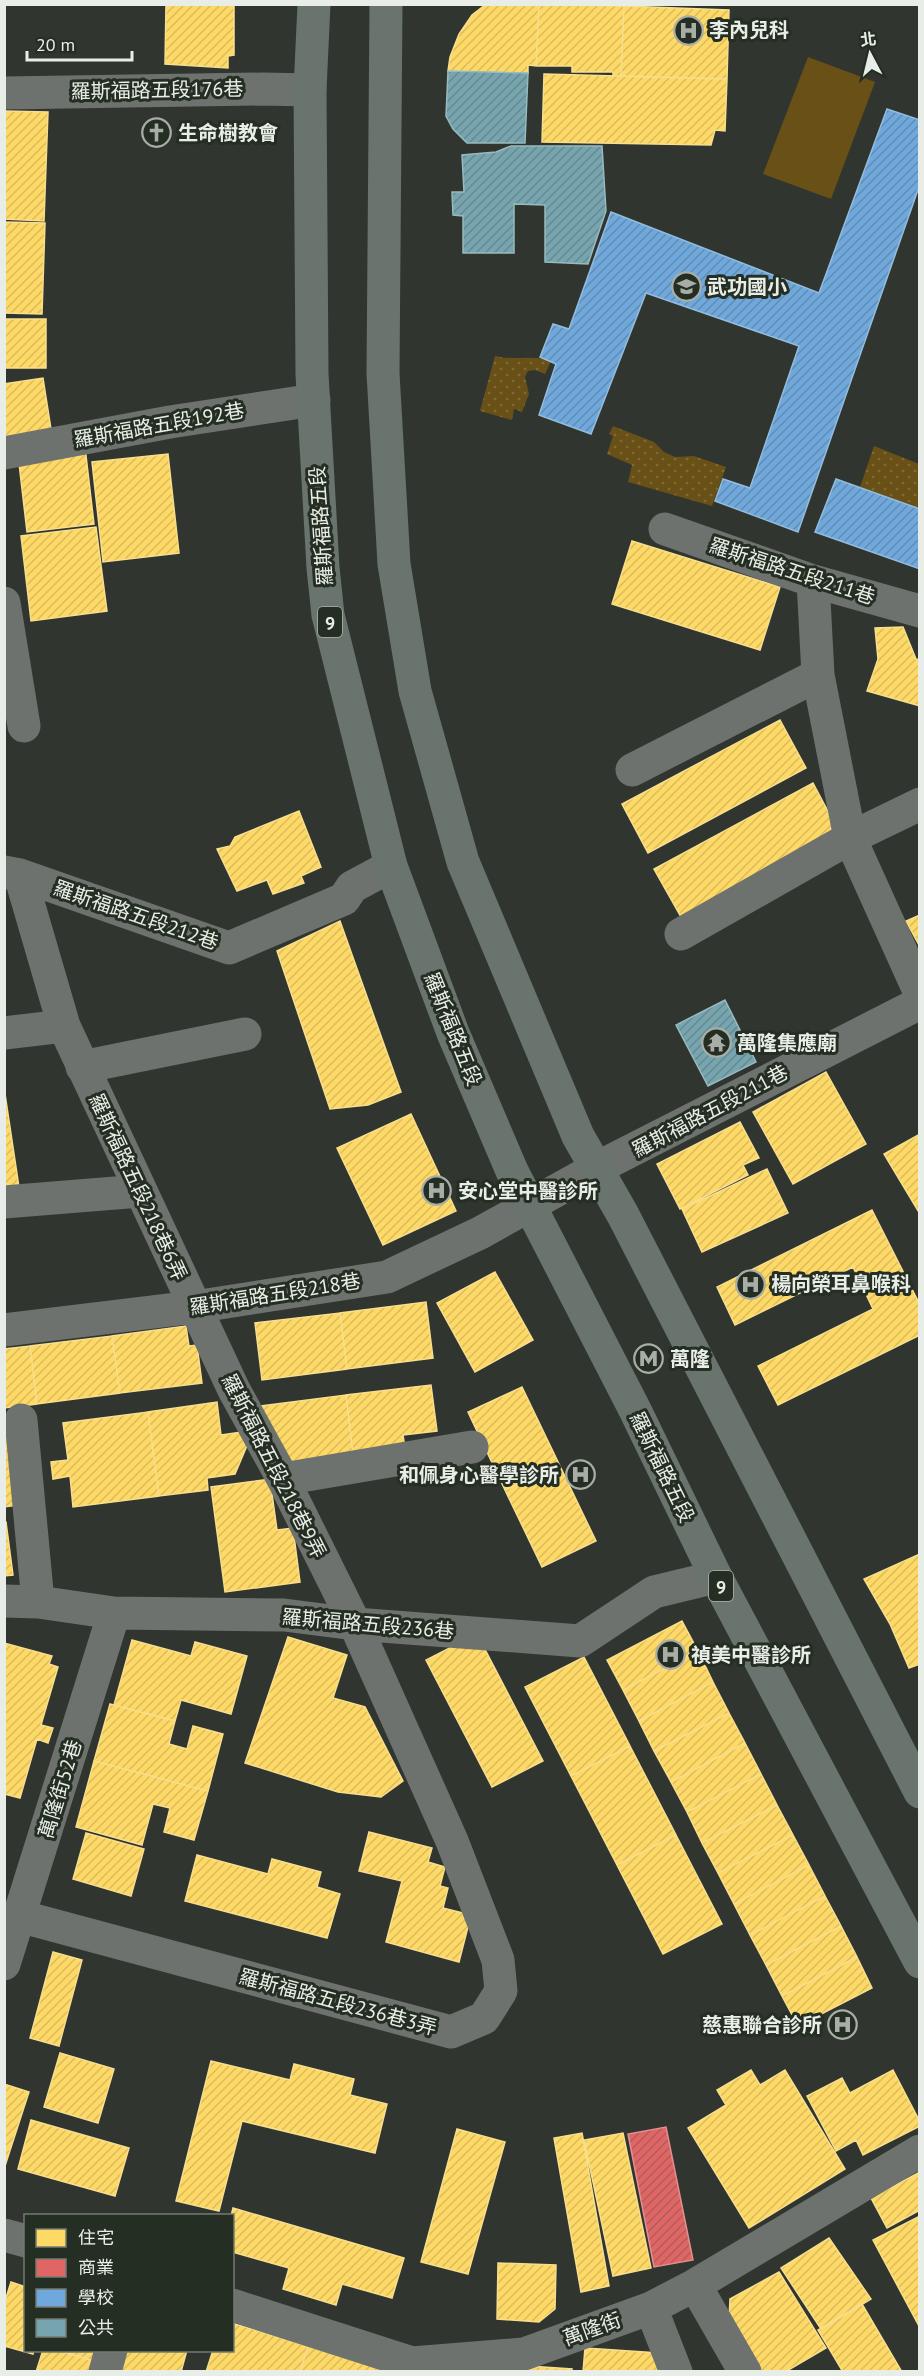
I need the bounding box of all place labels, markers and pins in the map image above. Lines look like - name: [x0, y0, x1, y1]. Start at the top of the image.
- hospital icon: 李內兒科: [672, 14, 704, 46]
- place label: 李內兒科: [709, 17, 789, 43]
- church icon: 生命樹教會: [141, 117, 173, 149]
- place label: 生命樹教會: [178, 120, 278, 146]
- school or university icon: 武功國小: [670, 271, 702, 303]
- place label: 武功國小: [707, 274, 787, 300]
- temple icon: 萬隆集應廟: [700, 1027, 732, 1059]
- place label: 萬隆集應廟: [737, 1030, 837, 1056]
- hospital icon: 安心堂中醫診所: [421, 1175, 453, 1207]
- place label: 安心堂中醫診所: [458, 1178, 598, 1204]
- hospital icon: 楊向榮耳鼻喉科: [734, 1268, 766, 1300]
- place label: 楊向榮耳鼻喉科: [771, 1271, 911, 1297]
- metro station icon: 萬隆: [633, 1343, 665, 1375]
- place label: 萬隆: [670, 1346, 710, 1372]
- hospital icon: 和佩身心醫學診所: [564, 1459, 596, 1491]
- place label: 和佩身心醫學診所: [399, 1462, 559, 1488]
- hospital icon: 禎美中醫診所: [654, 1639, 686, 1671]
- place label: 禎美中醫診所: [691, 1642, 811, 1668]
- hospital icon: 慈惠聯合診所: [827, 2009, 859, 2041]
- place label: 慈惠聯合診所: [702, 2012, 822, 2038]

